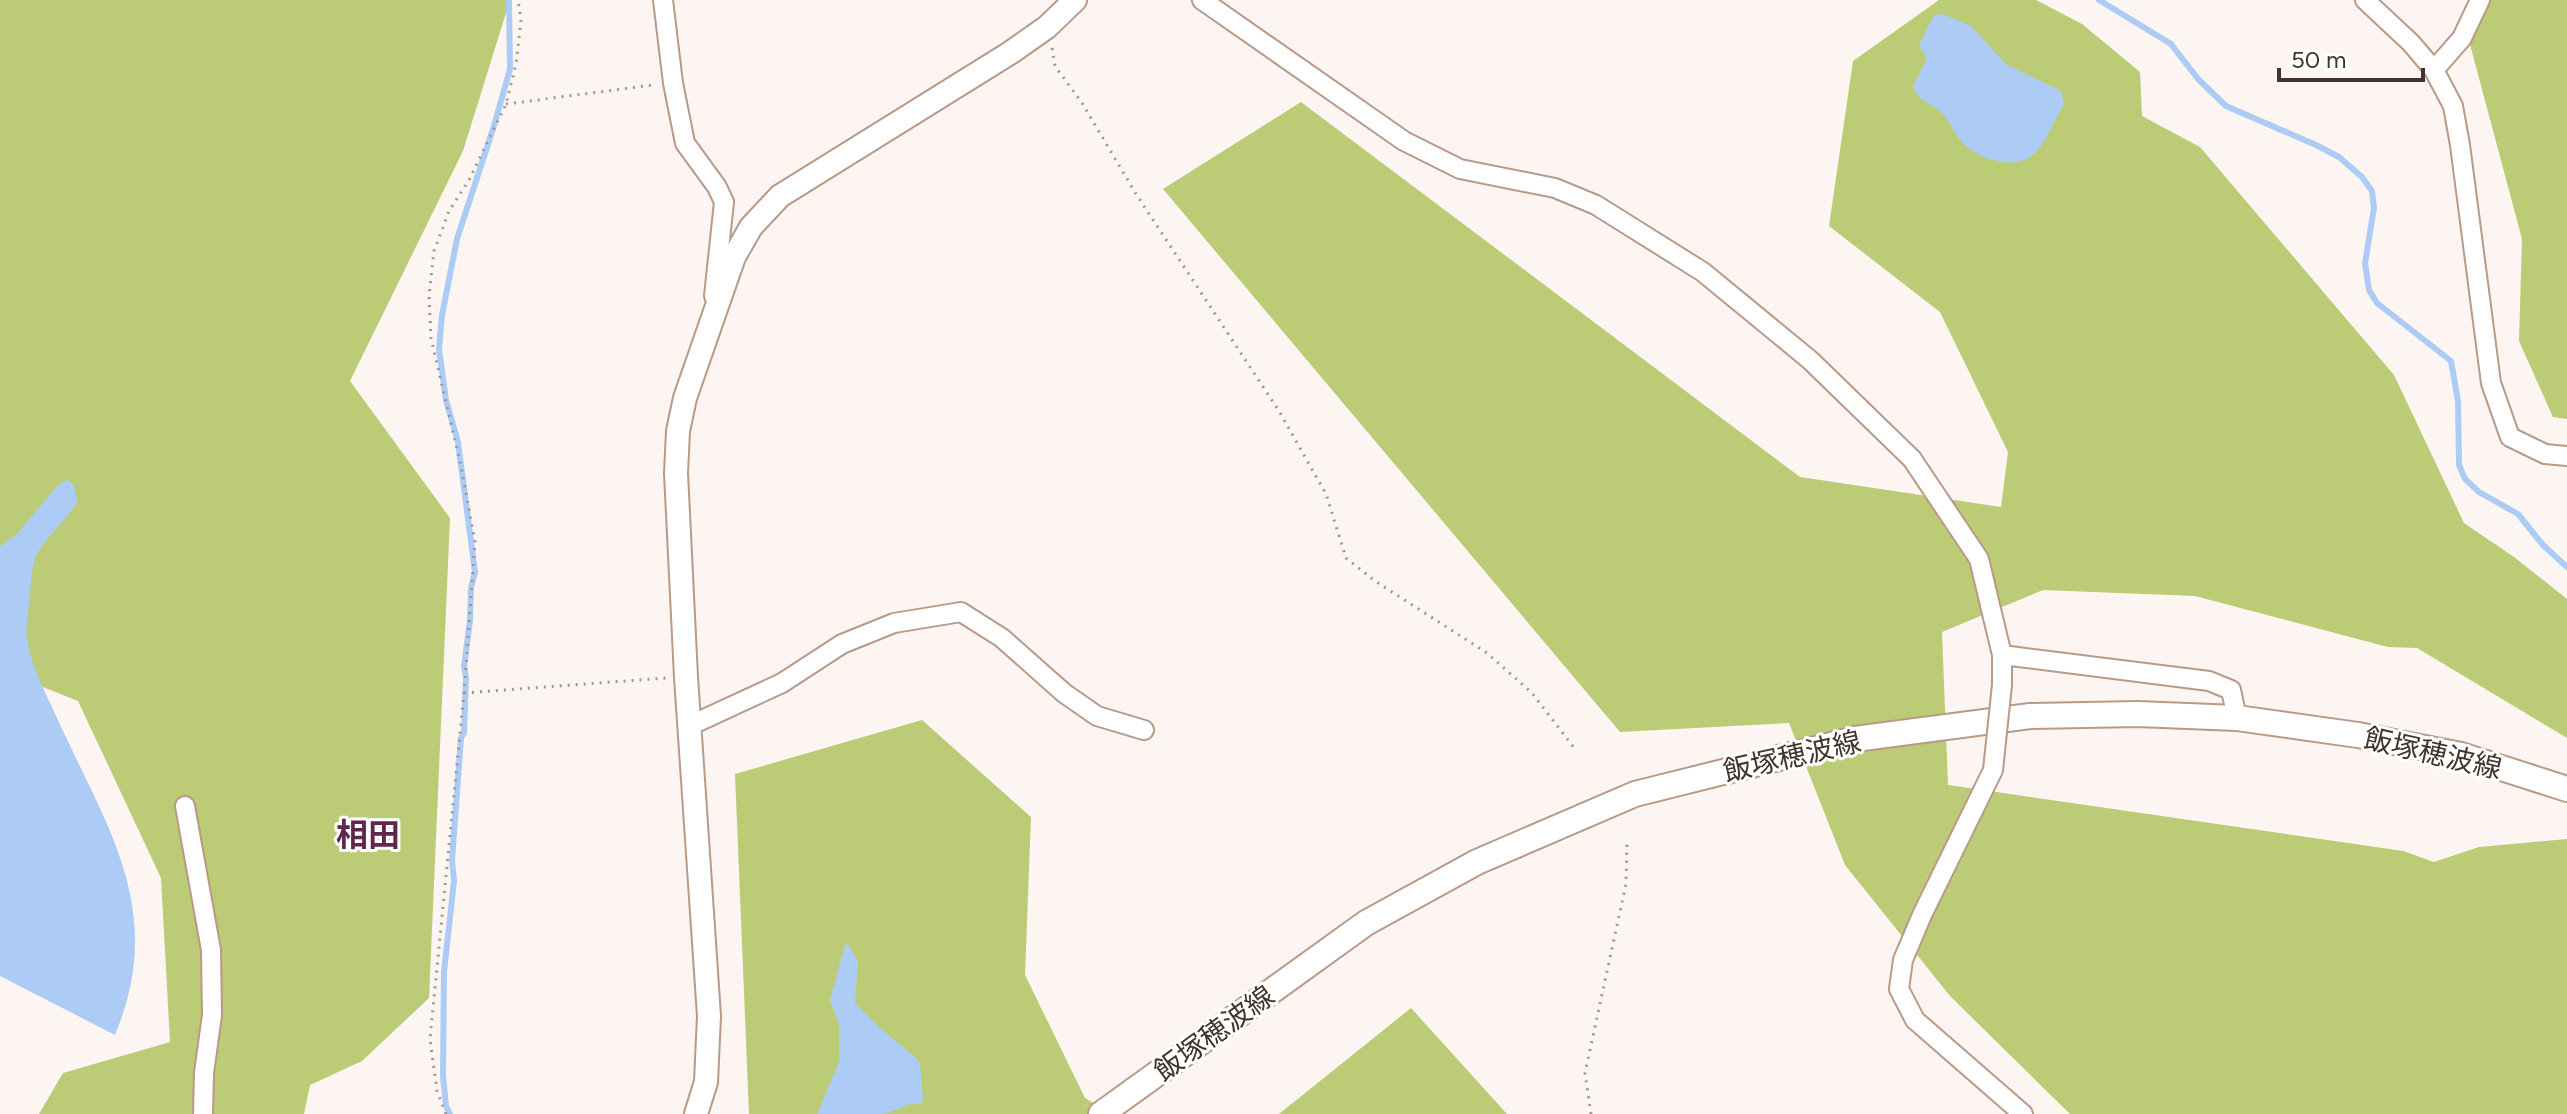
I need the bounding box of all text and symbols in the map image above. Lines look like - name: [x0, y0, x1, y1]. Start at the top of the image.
- scale bar: [2279, 32, 2423, 82]
- text: 50 m: [2291, 45, 2347, 74]
- street label: 飯塚穂波線: [2361, 721, 2505, 785]
- street label: 飯塚穂波線: [1720, 724, 1864, 788]
- district label: 相田: [336, 816, 400, 854]
- street label: 飯塚穂波線: [1147, 978, 1281, 1088]

